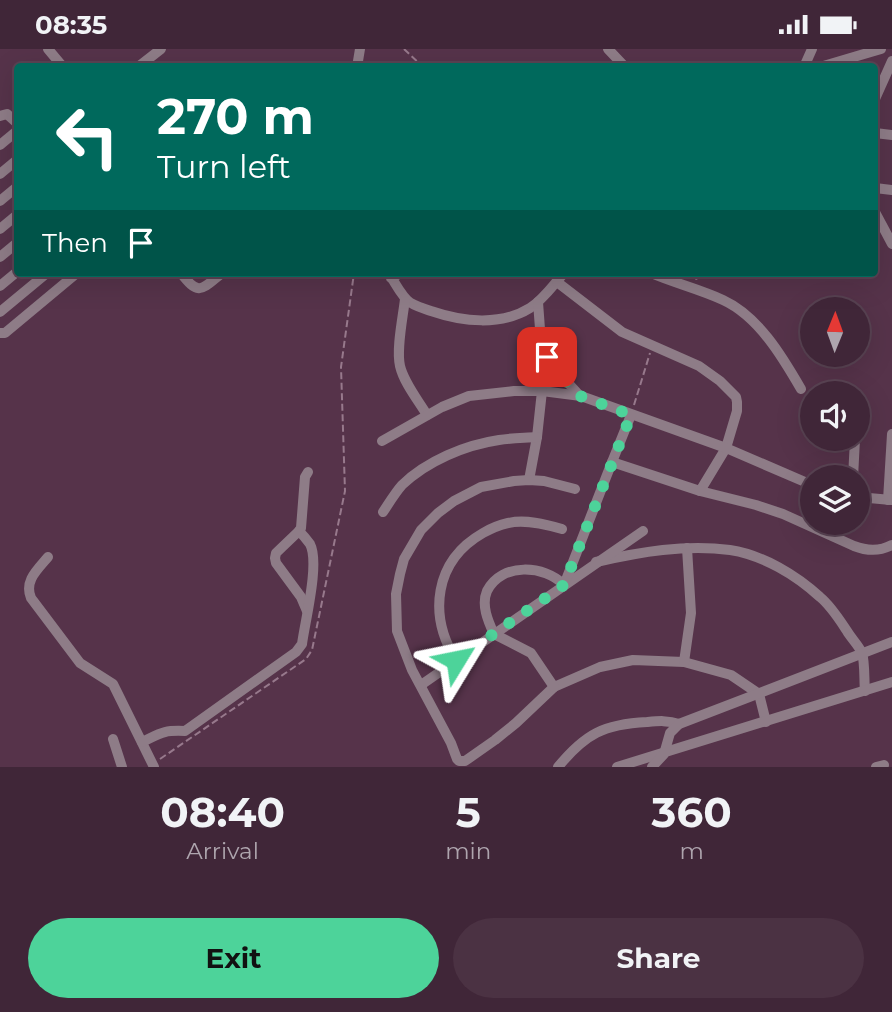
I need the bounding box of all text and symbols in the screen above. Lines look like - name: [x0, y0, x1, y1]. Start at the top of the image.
- text: 08:35: [35, 9, 107, 41]
- text: 270 m: [157, 87, 314, 146]
- icon: left: [42, 91, 133, 182]
- text: Turn left: [157, 147, 291, 186]
- icon: arrive: [122, 224, 160, 262]
- text: Then: [42, 227, 108, 259]
- north arrow: [800, 297, 870, 367]
- map controls: [800, 297, 870, 535]
- pin: [517, 327, 577, 387]
- icon: arrive: [528, 338, 566, 376]
- button: sound: [800, 381, 870, 451]
- button: layers: [800, 465, 870, 535]
- position arrow: [419, 623, 493, 697]
- text: 08:40: [160, 786, 285, 838]
- text: 5: [456, 786, 481, 838]
- text: 360: [652, 786, 732, 838]
- text: Arrival: [186, 837, 259, 865]
- text: min: [445, 837, 491, 865]
- text: m: [679, 837, 704, 865]
- button: Exit: [28, 918, 439, 998]
- button: Share: [453, 918, 864, 998]

